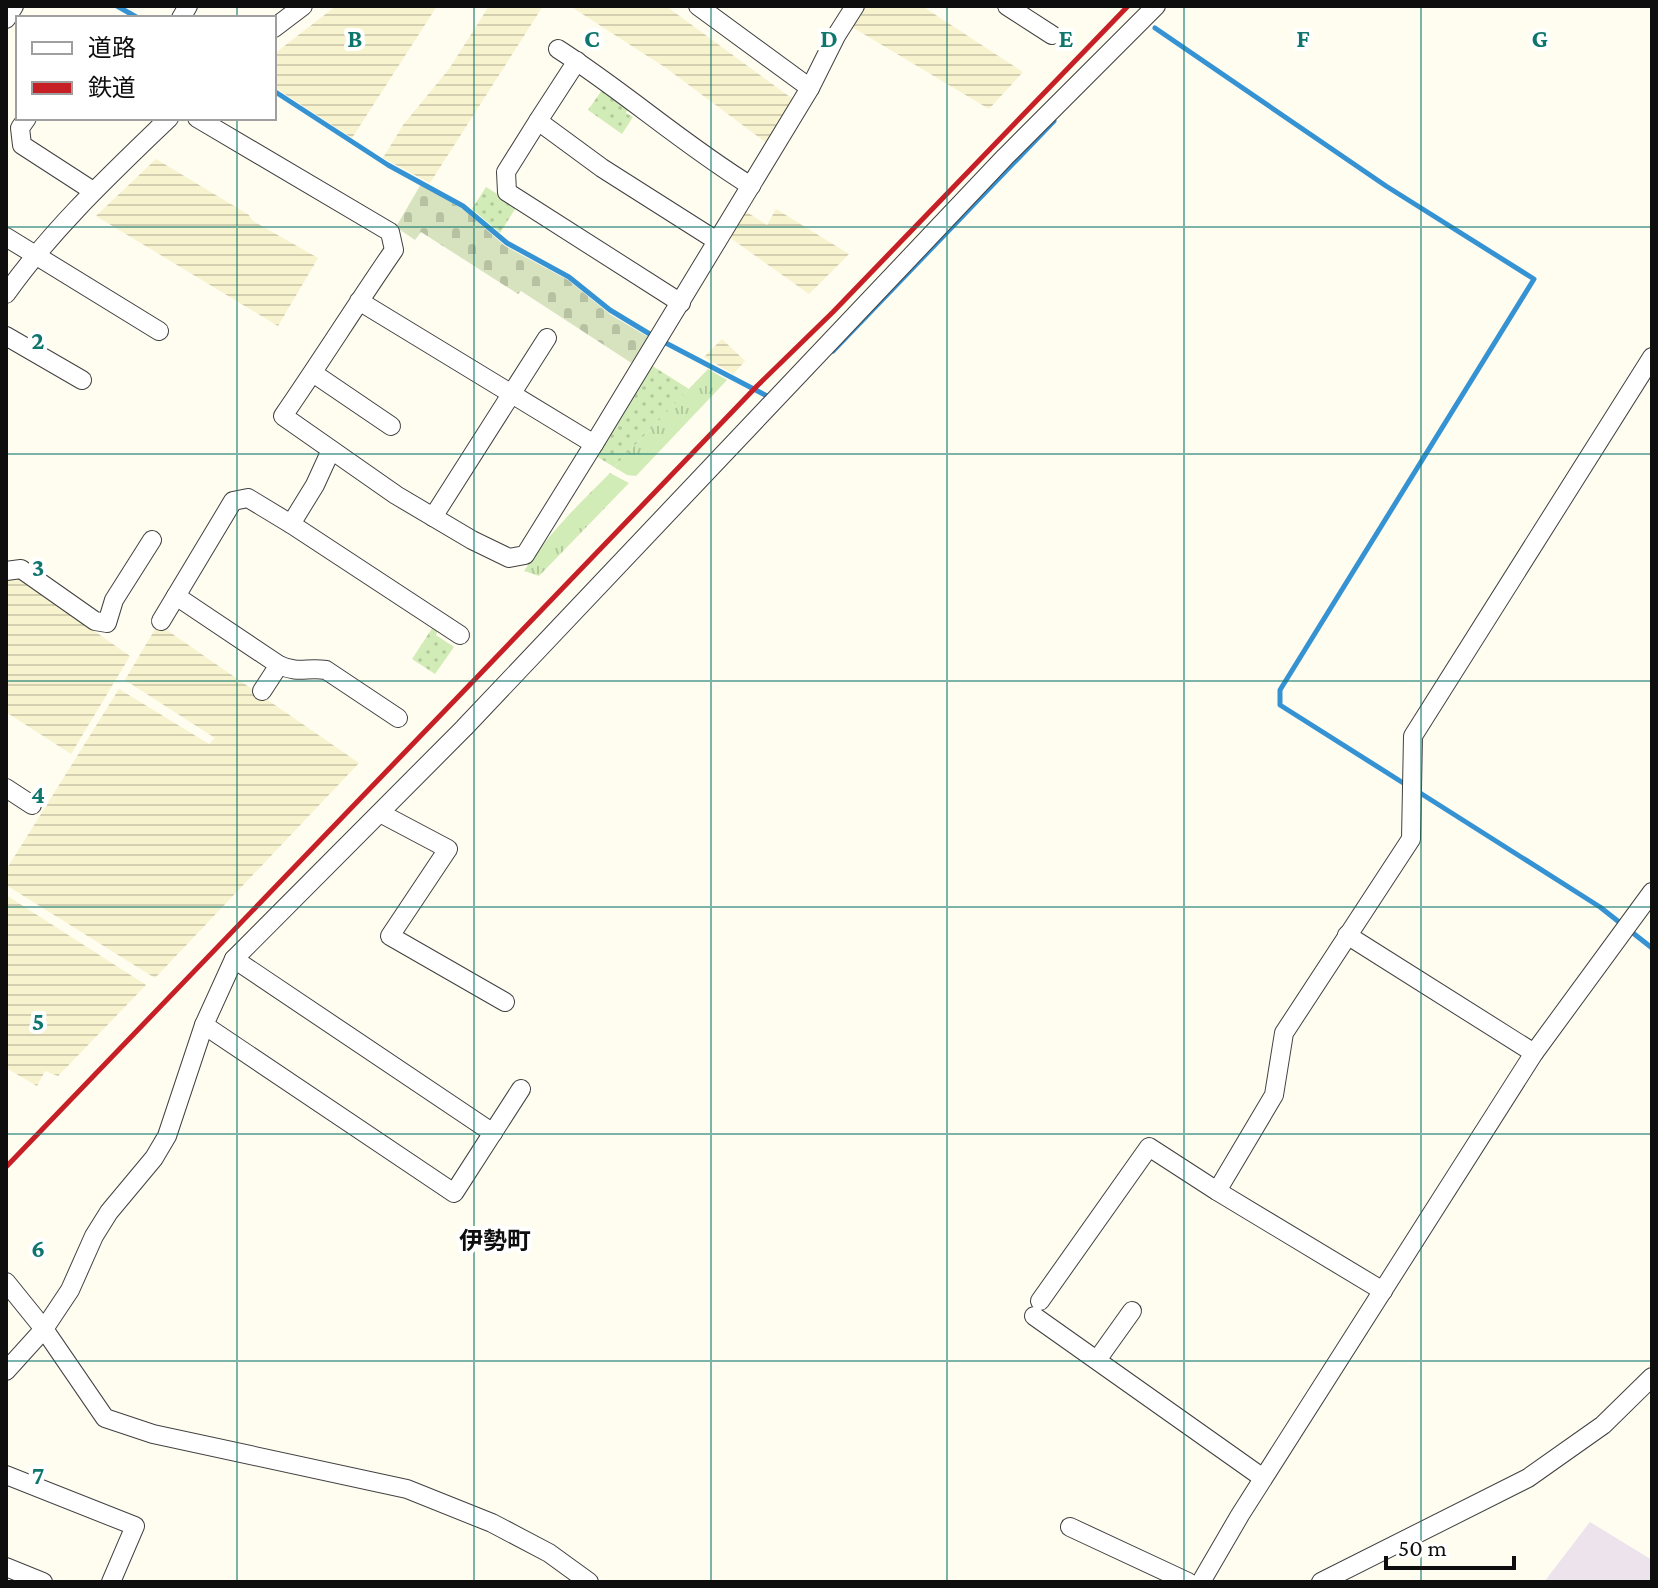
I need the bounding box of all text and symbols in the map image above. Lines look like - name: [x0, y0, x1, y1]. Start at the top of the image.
- legend: [16, 16, 276, 120]
- text: B: [347, 24, 363, 53]
- text: C: [584, 24, 600, 53]
- text: D: [820, 24, 838, 53]
- text: E: [1059, 24, 1074, 53]
- text: F: [1296, 24, 1310, 53]
- text: G: [1532, 24, 1548, 53]
- text: 道路: [88, 34, 136, 61]
- text: 鉄道: [88, 74, 136, 101]
- text: 2: [31, 326, 45, 355]
- text: 3: [32, 553, 44, 582]
- text: 4: [31, 780, 45, 809]
- text: 5: [32, 1007, 44, 1036]
- district label: 伊勢町: [459, 1227, 531, 1254]
- text: 6: [31, 1234, 45, 1263]
- text: 7: [32, 1461, 44, 1490]
- scale bar: [1386, 1520, 1514, 1570]
- text: 50 m: [1398, 1534, 1447, 1561]

